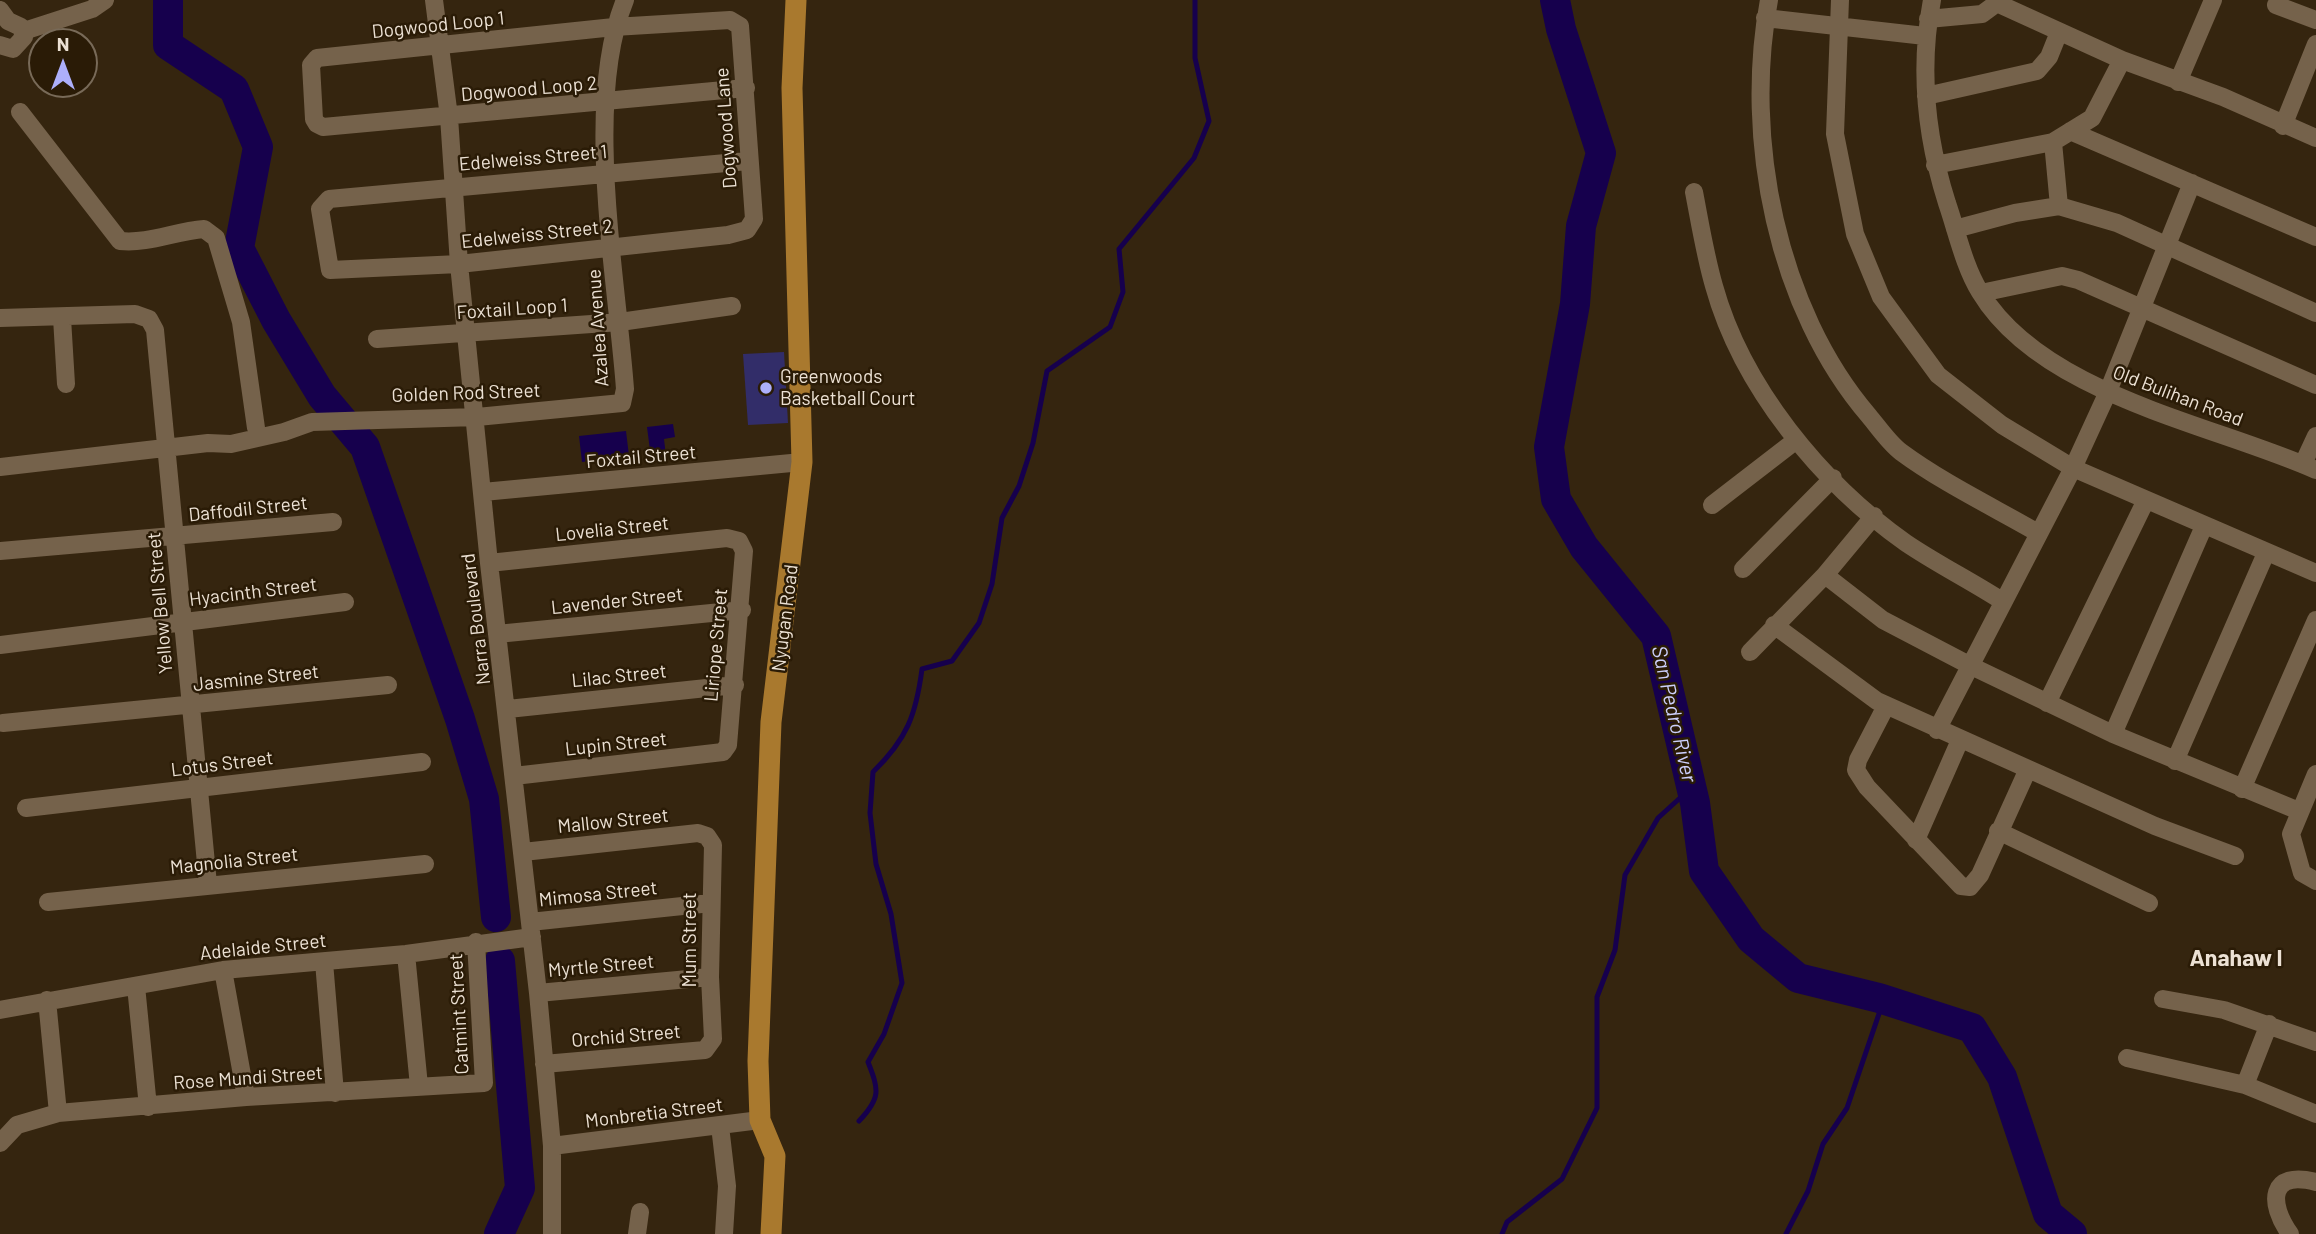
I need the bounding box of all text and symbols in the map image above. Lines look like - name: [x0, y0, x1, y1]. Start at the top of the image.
- street label: Dogwood Loop 1: [371, 7, 505, 43]
- north arrow: [28, 28, 98, 98]
- text: N: [57, 32, 69, 55]
- street label: Dogwood Lane: [710, 67, 742, 189]
- street label: Dogwood Loop 2: [460, 72, 598, 106]
- street label: Edelweiss Street 1: [458, 140, 608, 176]
- street label: Edelweiss Street 2: [460, 215, 614, 253]
- street label: Azalea Avenue: [583, 268, 613, 388]
- street label: Foxtail Loop 1: [456, 294, 568, 324]
- street label: Old Bulihan Road: [2110, 361, 2246, 431]
- place label: Greenwoods Basketball Court: [780, 366, 915, 410]
- street label: Golden Rod Street: [391, 379, 541, 407]
- marker: Greenwoods Basketball Court: [758, 380, 774, 396]
- street label: Foxtail Street: [585, 441, 697, 473]
- street label: Daffodil Street: [187, 491, 309, 527]
- street label: Lovelia Street: [554, 512, 670, 546]
- street label: Yellow Bell Street: [142, 531, 178, 675]
- street label: Narra Boulevard: [457, 552, 495, 686]
- street label: Nyugan Road: [767, 563, 803, 673]
- street label: Hyacinth Street: [188, 573, 318, 611]
- street label: Lavender Street: [550, 583, 684, 619]
- street label: Liriope Street: [700, 587, 732, 703]
- water label: San Pedro River: [1646, 643, 1702, 785]
- street label: Jasmine Street: [192, 660, 320, 696]
- street label: Lilac Street: [570, 660, 668, 692]
- street label: Lupin Street: [564, 727, 668, 761]
- street label: Lotus Street: [170, 746, 274, 782]
- street label: Mallow Street: [556, 804, 670, 838]
- street label: Magnolia Street: [169, 843, 299, 879]
- street label: Mimosa Street: [538, 876, 658, 912]
- street label: Mum Street: [679, 892, 701, 988]
- street label: Adelaide Street: [199, 929, 327, 965]
- district label: Anahaw I: [2189, 944, 2283, 972]
- street label: Myrtle Street: [547, 950, 655, 982]
- street label: Catmint Street: [444, 953, 474, 1075]
- street label: Orchid Street: [570, 1020, 682, 1052]
- street label: Rose Mundi Street: [173, 1061, 323, 1095]
- street label: Monbretia Street: [584, 1093, 724, 1133]

